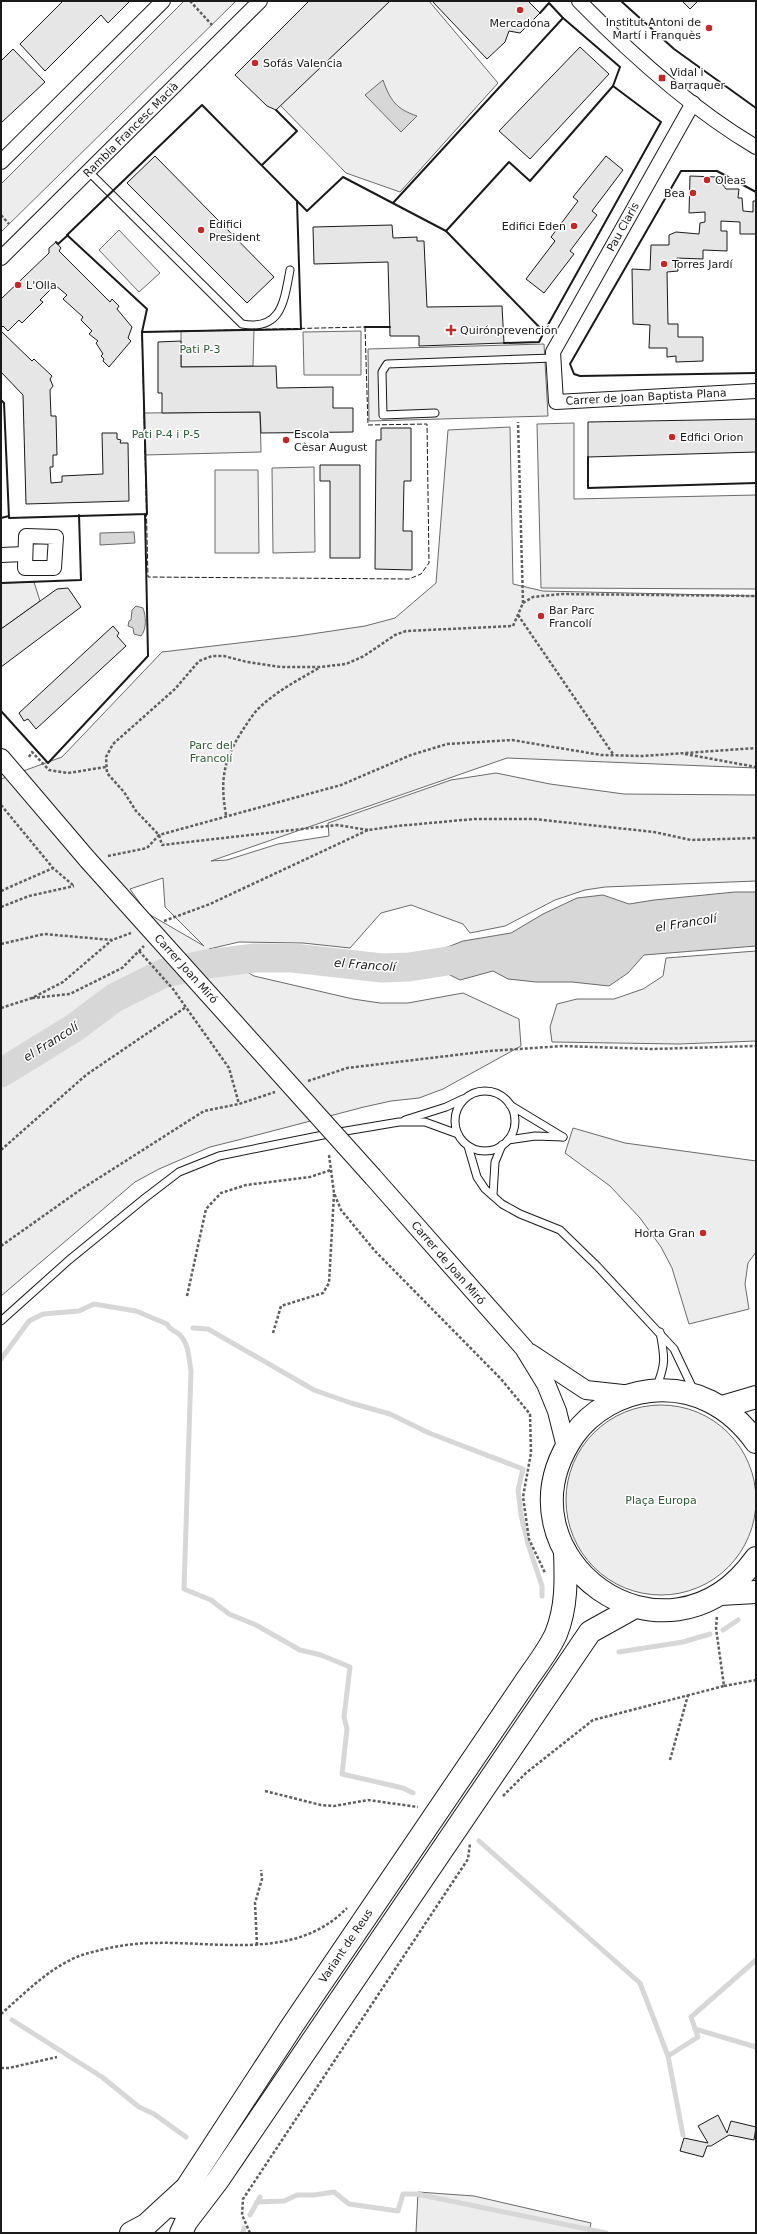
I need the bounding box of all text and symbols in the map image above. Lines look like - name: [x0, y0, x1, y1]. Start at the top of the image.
- marker: Mercadona: [515, 5, 525, 15]
- place label: Institut Antoni de Martí i Franquès: [606, 16, 701, 42]
- place label: Mercadona: [490, 17, 550, 30]
- marker: Institut Antoni de Martí i Franquès: [704, 23, 714, 33]
- place label: Sofás Valencia: [263, 57, 343, 70]
- marker: Sofás Valencia: [250, 58, 260, 68]
- place label: Vidal i Barraquer: [670, 66, 726, 92]
- marker: Vidal i Barraquer: [657, 73, 667, 83]
- street label: Rambla Francesc Macià: [81, 80, 181, 180]
- place label: Oleas: [715, 174, 746, 187]
- marker: Oleas: [702, 175, 712, 185]
- place label: Bea: [664, 187, 685, 200]
- marker: Bea: [688, 188, 698, 198]
- street label: Pau Claris: [604, 200, 642, 254]
- place label: Edifici President: [209, 218, 261, 244]
- place label: Edifici Eden: [502, 220, 566, 233]
- marker: Edifici Eden: [569, 221, 579, 231]
- marker: Edifici President: [196, 225, 206, 235]
- place label: Torres Jardí: [671, 258, 733, 271]
- marker: Torres Jardí: [659, 259, 669, 269]
- place label: L'Olla: [26, 279, 57, 292]
- marker: L'Olla: [13, 280, 23, 290]
- marker: Quirónprevención: [445, 324, 457, 336]
- place label: Quirónprevención: [460, 324, 558, 337]
- park label: Pati P-3: [179, 343, 221, 356]
- street label: Carrer de Joan Baptista Plana: [565, 386, 727, 408]
- park label: Pati P-4 i P-5: [132, 428, 200, 441]
- place label: Escola Cèsar August: [294, 428, 368, 454]
- place label: Edfici Orion: [680, 431, 743, 444]
- marker: Edfici Orion: [667, 432, 677, 442]
- marker: Escola Cèsar August: [281, 435, 291, 445]
- place label: Bar Parc Francolí: [549, 604, 595, 630]
- marker: Bar Parc Francolí: [536, 611, 546, 621]
- park label: Parc del Francolí: [189, 739, 233, 765]
- water label: el Francolí: [654, 911, 719, 935]
- street label: Carrer Joan Miró: [152, 932, 221, 1006]
- water label: el Francolí: [334, 956, 398, 974]
- water label: el Francolí: [21, 1019, 82, 1064]
- street label: Carrer de Joan Miró: [408, 1219, 488, 1307]
- place label: Horta Gran: [634, 1227, 695, 1240]
- marker: Horta Gran: [698, 1228, 708, 1238]
- park label: Plaça Europa: [625, 1494, 697, 1507]
- street label: Variant de Reus: [316, 1906, 376, 1985]

